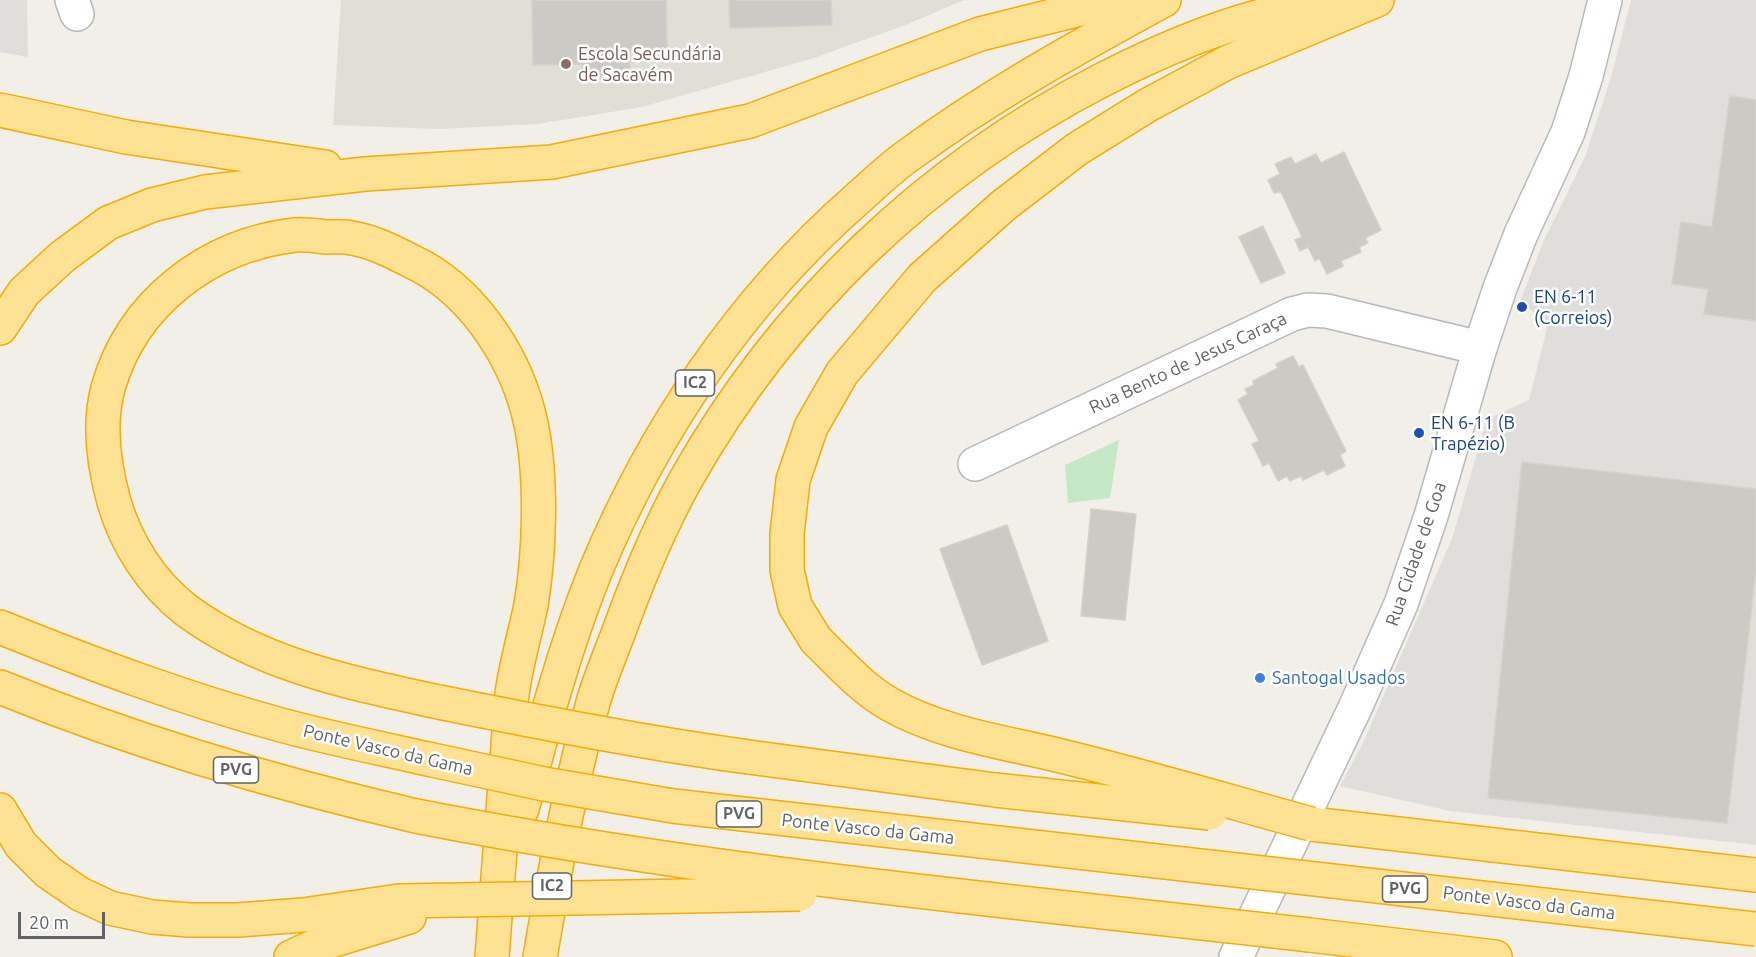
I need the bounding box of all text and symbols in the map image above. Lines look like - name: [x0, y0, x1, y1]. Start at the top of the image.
- place label: Escola Secundária de Sacavém: [578, 43, 721, 86]
- marker: Escola Secundária de Sacavém: [559, 57, 573, 71]
- place label: EN 6-11 (Correios): [1534, 286, 1613, 328]
- marker: EN 6-11 (Correios): [1515, 300, 1529, 314]
- street label: Rua Bento de Jesus Caraça: [1086, 308, 1290, 418]
- road number: IC2: [676, 370, 714, 396]
- place label: EN 6-11 (B Trapézio): [1431, 412, 1515, 454]
- marker: EN 6-11 (B Trapézio): [1412, 426, 1426, 440]
- street label: Rua Cidade de Goa: [1381, 479, 1451, 629]
- place label: Santogal Usados: [1272, 667, 1405, 689]
- marker: Santogal Usados: [1253, 671, 1267, 685]
- street label: Ponte Vasco da Gama: [301, 720, 475, 780]
- road number: PVG: [214, 757, 258, 783]
- road number: PVG: [716, 801, 762, 827]
- street label: Ponte Vasco da Gama: [781, 809, 955, 849]
- road number: IC2: [532, 873, 572, 899]
- road number: PVG: [1382, 876, 1428, 902]
- street label: Ponte Vasco da Gama: [1442, 882, 1616, 924]
- scale bar: [21, 900, 108, 938]
- text: 20 m: [29, 912, 69, 932]

